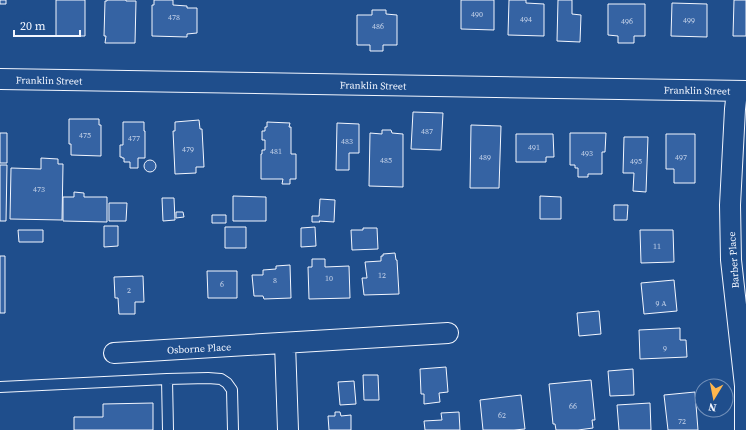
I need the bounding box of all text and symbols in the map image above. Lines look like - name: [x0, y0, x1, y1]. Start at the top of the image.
- house number: 490: [471, 9, 483, 20]
- scale bar: [14, 12, 80, 38]
- house number: 478: [168, 12, 180, 23]
- house number: 494: [520, 14, 532, 25]
- house number: 499: [683, 15, 695, 26]
- house number: 496: [621, 16, 633, 27]
- text: 20 m: [20, 18, 46, 34]
- house number: 486: [372, 21, 384, 32]
- street label: Franklin Street: [16, 73, 83, 88]
- street label: Franklin Street: [340, 78, 407, 93]
- street label: Franklin Street: [664, 83, 731, 98]
- house number: 487: [421, 126, 433, 137]
- house number: 475: [79, 130, 91, 141]
- house number: 477: [128, 133, 140, 144]
- house number: 483: [341, 136, 353, 147]
- house number: 491: [528, 142, 540, 153]
- house number: 479: [182, 144, 194, 155]
- house number: 481: [270, 146, 282, 157]
- house number: 493: [581, 148, 593, 159]
- house number: 489: [479, 152, 491, 163]
- house number: 497: [675, 152, 687, 163]
- house number: 485: [380, 155, 392, 166]
- house number: 495: [630, 156, 642, 167]
- house number: 473: [33, 184, 45, 195]
- street label: Barber Place: [725, 231, 742, 289]
- house number: 11: [653, 241, 661, 252]
- house number: 12: [378, 270, 386, 281]
- house number: 10: [325, 273, 333, 284]
- house number: 8: [273, 275, 277, 286]
- house number: 6: [220, 279, 224, 290]
- house number: 2: [127, 285, 131, 296]
- house number: 9 A: [655, 298, 667, 309]
- street label: Osborne Place: [167, 340, 231, 357]
- house number: 9: [663, 343, 667, 354]
- north arrow: [694, 378, 734, 418]
- text: N: [707, 399, 718, 415]
- house number: 66: [569, 401, 577, 412]
- house number: 62: [498, 410, 506, 421]
- house number: 72: [678, 416, 686, 427]

